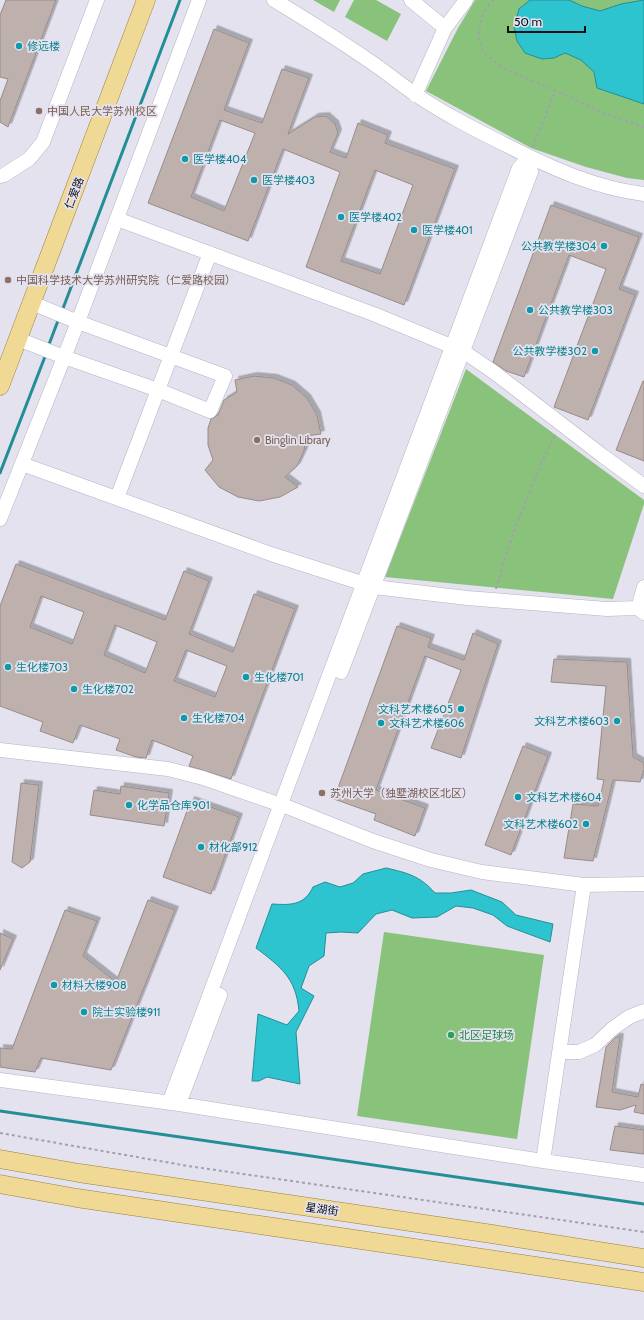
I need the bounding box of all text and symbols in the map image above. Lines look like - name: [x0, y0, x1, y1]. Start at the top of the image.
- scale bar: [508, 8, 585, 34]
- text: 50 m: [514, 14, 542, 29]
- place label: 修远楼: [27, 39, 60, 53]
- marker: 修远楼: [14, 41, 24, 51]
- place label: 中国人民大学苏州校区: [47, 104, 157, 118]
- marker: 中国人民大学苏州校区: [34, 106, 44, 116]
- place label: 医学楼404: [193, 152, 247, 166]
- marker: 医学楼404: [180, 154, 190, 164]
- place label: 医学楼403: [262, 173, 315, 187]
- street label: 仁爱路: [62, 175, 86, 211]
- marker: 医学楼403: [249, 175, 259, 185]
- place label: 医学楼402: [349, 210, 402, 224]
- marker: 医学楼402: [336, 212, 346, 222]
- place label: 医学楼401: [422, 223, 473, 237]
- marker: 医学楼401: [409, 225, 419, 235]
- place label: 公共教学楼304: [521, 239, 597, 253]
- marker: 公共教学楼304: [599, 241, 609, 251]
- place label: 中国科学技术大学苏州研究院（仁爱路校园）: [16, 273, 236, 287]
- marker: 中国科学技术大学苏州研究院（仁爱路校园）: [3, 275, 13, 285]
- place label: 公共教学楼303: [538, 303, 613, 317]
- marker: 公共教学楼303: [525, 305, 535, 315]
- place label: 公共教学楼302: [513, 344, 587, 358]
- marker: 公共教学楼302: [590, 346, 600, 356]
- place label: Binglin Library: [265, 433, 331, 447]
- marker: Binglin Library: [252, 435, 262, 445]
- place label: 生化楼703: [16, 660, 68, 674]
- marker: 生化楼703: [3, 662, 13, 672]
- place label: 生化楼701: [254, 670, 304, 684]
- marker: 生化楼701: [241, 672, 251, 682]
- place label: 生化楼702: [82, 682, 134, 696]
- marker: 生化楼702: [69, 684, 79, 694]
- place label: 文科艺术楼605: [378, 702, 453, 716]
- marker: 文科艺术楼605: [456, 704, 466, 714]
- place label: 生化楼704: [192, 711, 245, 725]
- marker: 生化楼704: [179, 713, 189, 723]
- place label: 文科艺术楼603: [534, 714, 609, 728]
- place label: 文科艺术楼606: [389, 716, 464, 730]
- marker: 文科艺术楼603: [612, 716, 622, 726]
- marker: 文科艺术楼606: [376, 718, 386, 728]
- place label: 苏州大学（独墅湖校区北区）: [330, 786, 473, 800]
- marker: 苏州大学（独墅湖校区北区）: [317, 788, 327, 798]
- place label: 文科艺术楼604: [526, 790, 602, 804]
- marker: 文科艺术楼604: [513, 792, 523, 802]
- place label: 化学品仓库901: [137, 798, 210, 812]
- marker: 化学品仓库901: [124, 800, 134, 810]
- place label: 文科艺术楼602: [503, 817, 578, 831]
- marker: 文科艺术楼602: [581, 819, 591, 829]
- place label: 材化部912: [209, 840, 258, 854]
- marker: 材化部912: [196, 842, 206, 852]
- place label: 材料大楼908: [62, 978, 127, 992]
- marker: 材料大楼908: [49, 980, 59, 990]
- place label: 院士实验楼911: [92, 1005, 160, 1019]
- marker: 院士实验楼911: [79, 1007, 89, 1017]
- place label: 北区足球场: [459, 1028, 514, 1042]
- marker: 北区足球场: [446, 1030, 456, 1040]
- street label: 星湖街: [305, 1200, 339, 1218]

